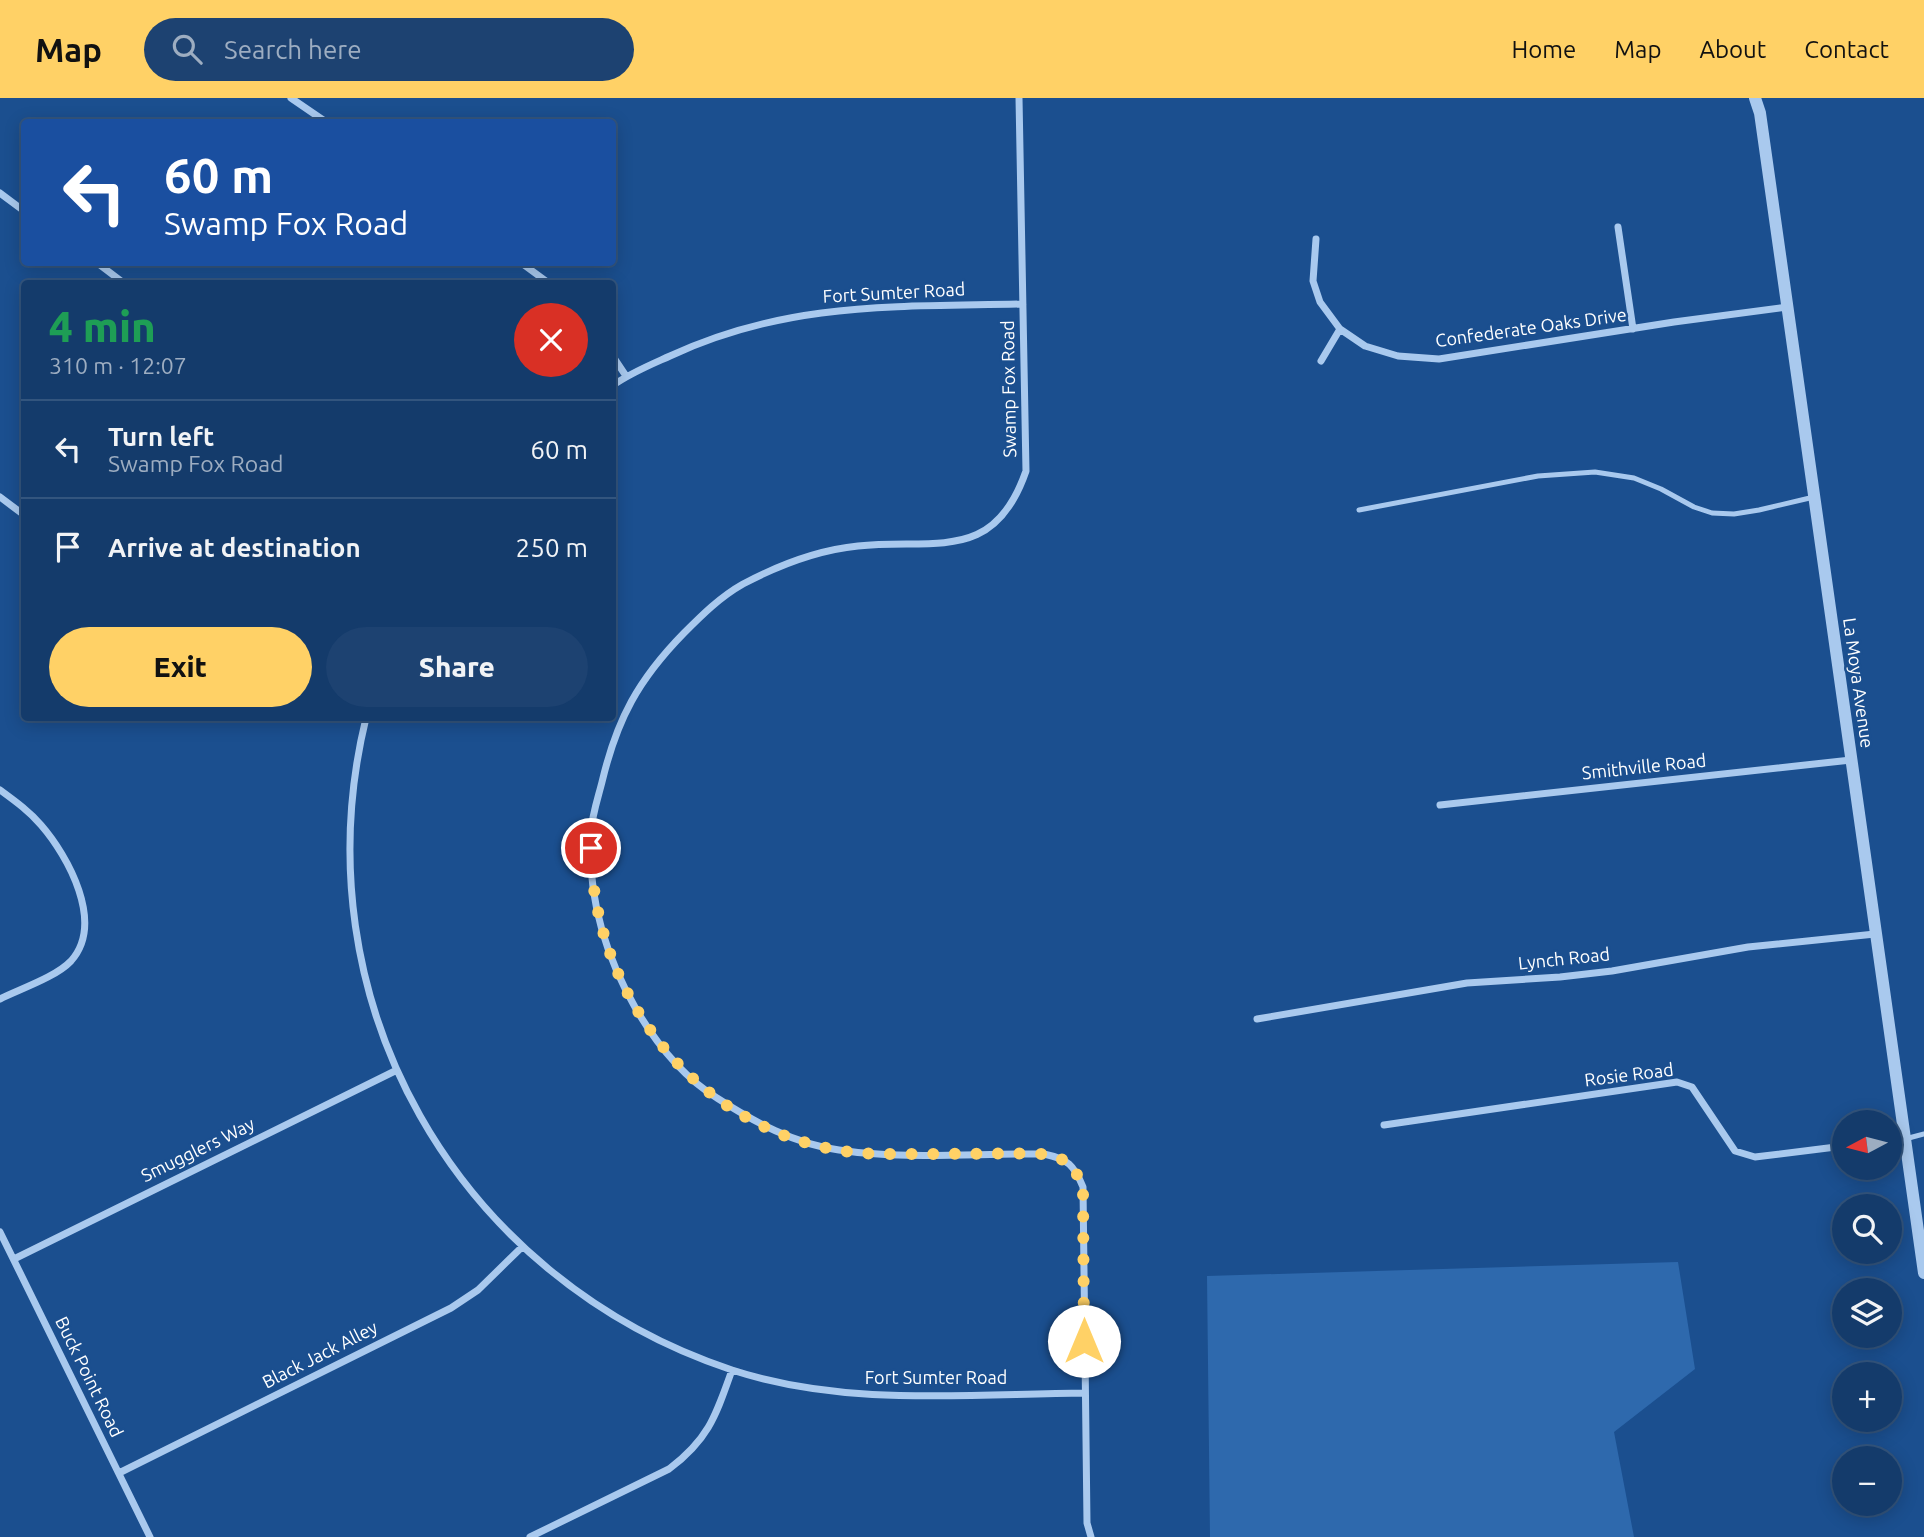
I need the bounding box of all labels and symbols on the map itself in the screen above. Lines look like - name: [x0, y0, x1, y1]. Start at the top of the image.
- street label: Fort Sumter Road: [822, 278, 966, 306]
- street label: Confederate Oaks Drive: [1434, 304, 1628, 350]
- street label: Swamp Fox Road: [997, 320, 1019, 458]
- street label: La Moya Avenue: [1840, 616, 1878, 749]
- street label: Smithville Road: [1581, 750, 1707, 782]
- pin: [561, 818, 621, 878]
- street label: Lynch Road: [1517, 943, 1611, 973]
- street label: Rosie Road: [1583, 1059, 1674, 1089]
- north arrow: [1832, 1110, 1902, 1180]
- street label: Smugglers Way: [138, 1113, 258, 1185]
- position arrow: [1047, 1304, 1121, 1378]
- street label: Buck Point Road: [52, 1313, 128, 1440]
- street label: Black Jack Alley: [259, 1316, 381, 1392]
- street label: Fort Sumter Road: [865, 1367, 1007, 1387]

